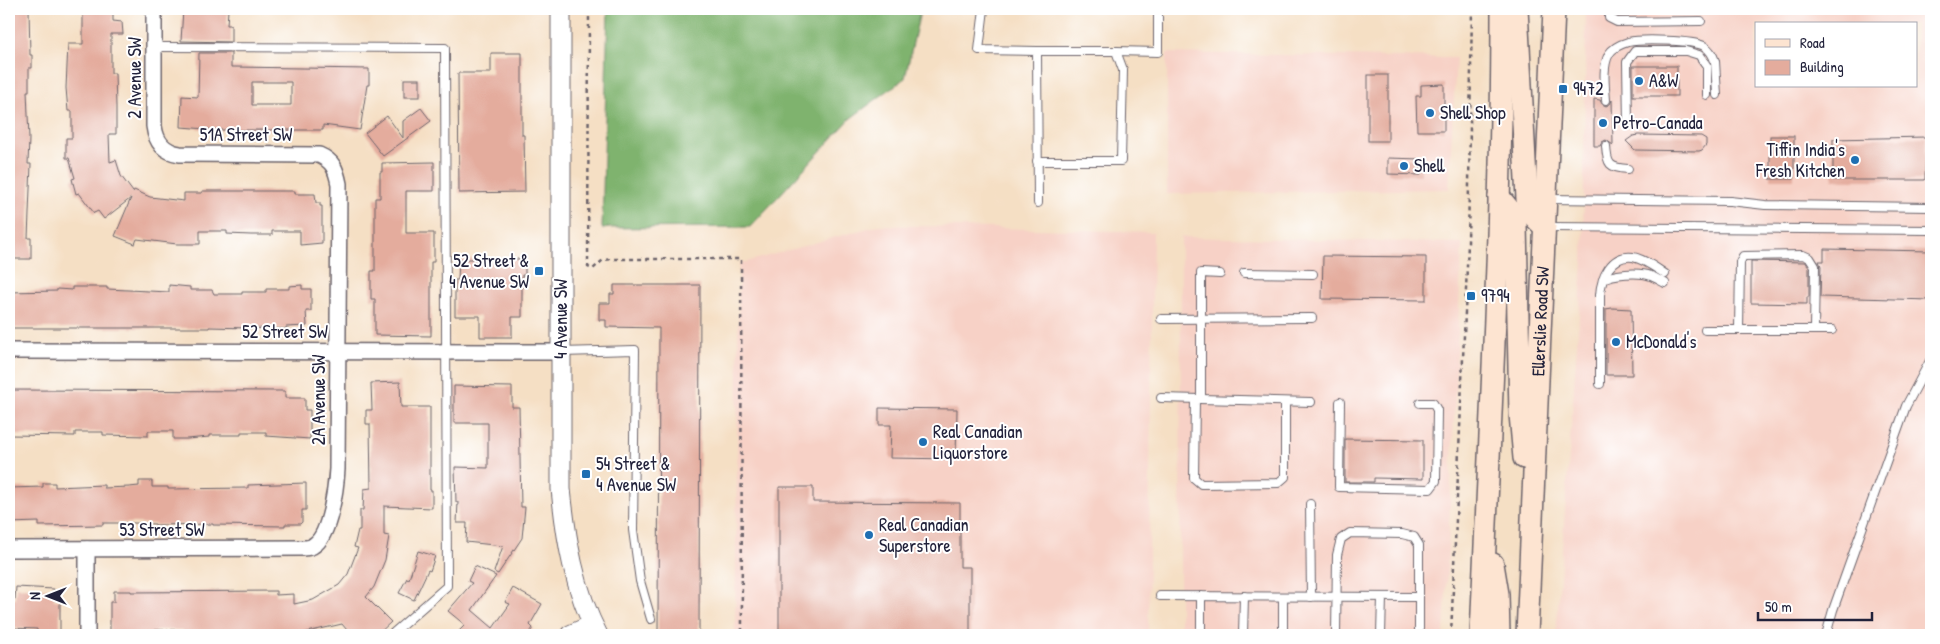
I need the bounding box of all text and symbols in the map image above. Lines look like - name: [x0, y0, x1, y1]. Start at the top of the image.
- legend: [1755, 22, 1918, 88]
- text: Road: [1800, 32, 1825, 53]
- street label: 2 Avenue SW: [122, 37, 147, 119]
- text: Building: [1800, 56, 1844, 77]
- place label: A&W: [1649, 68, 1678, 93]
- marker: A&W: [1633, 75, 1645, 87]
- place label: 9472: [1573, 76, 1604, 101]
- marker: 9472: [1557, 83, 1569, 95]
- place label: Shell Shop: [1440, 100, 1506, 125]
- marker: Shell Shop: [1424, 107, 1436, 119]
- place label: Petro-Canada: [1613, 110, 1703, 135]
- marker: Petro-Canada: [1597, 117, 1609, 129]
- street label: 51A Street SW: [200, 122, 292, 147]
- place label: Tiffin India's Fresh Kitchen: [1755, 137, 1845, 183]
- place label: Shell: [1414, 153, 1445, 178]
- marker: Tiffin India's Fresh Kitchen: [1849, 154, 1861, 166]
- marker: Shell: [1398, 160, 1410, 172]
- place label: 52 Street & 4 Avenue SW: [449, 248, 529, 294]
- marker: 52 Street & 4 Avenue SW: [533, 265, 545, 277]
- street label: Ellerslie Road SW: [1525, 266, 1555, 377]
- street label: 4 Avenue SW: [548, 279, 573, 359]
- place label: 9794: [1481, 283, 1510, 308]
- marker: 9794: [1465, 290, 1477, 302]
- street label: 52 Street SW: [242, 319, 328, 344]
- place label: McDonald's: [1626, 329, 1696, 354]
- marker: McDonald's: [1610, 336, 1622, 348]
- street label: 2A Avenue SW: [306, 355, 331, 445]
- place label: Real Canadian Liquorstore: [933, 419, 1023, 465]
- marker: Real Canadian Liquorstore: [917, 436, 929, 448]
- place label: 54 Street & 4 Avenue SW: [596, 451, 676, 497]
- marker: 54 Street & 4 Avenue SW: [580, 468, 592, 480]
- place label: Real Canadian Superstore: [879, 512, 969, 558]
- street label: 53 Street SW: [119, 517, 205, 542]
- marker: Real Canadian Superstore: [863, 529, 875, 541]
- north arrow: [22, 572, 72, 622]
- scale bar: [1758, 589, 1871, 621]
- text: N: [25, 592, 44, 600]
- text: 50 m: [1765, 596, 1792, 617]

